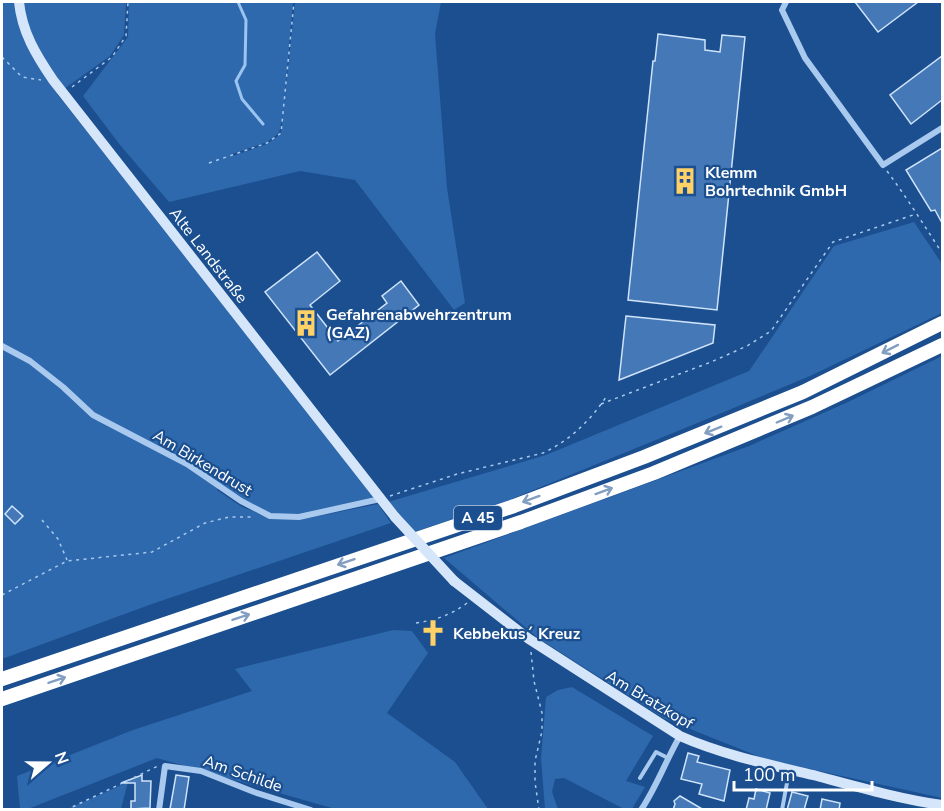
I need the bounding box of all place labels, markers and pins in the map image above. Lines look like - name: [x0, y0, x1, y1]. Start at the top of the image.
- place label: Klemm Bohrtechnik GmbH: [705, 162, 847, 202]
- building icon: Klemm Bohrtechnik GmbH: [670, 166, 700, 196]
- place label: Gefahrenabwehrzentrum (GAZ): [326, 304, 512, 344]
- building icon: Gefahrenabwehrzentrum (GAZ): [291, 308, 321, 338]
- church icon: Kebbekus´ Kreuz: [418, 618, 448, 648]
- place label: Kebbekus´ Kreuz: [453, 623, 581, 645]

